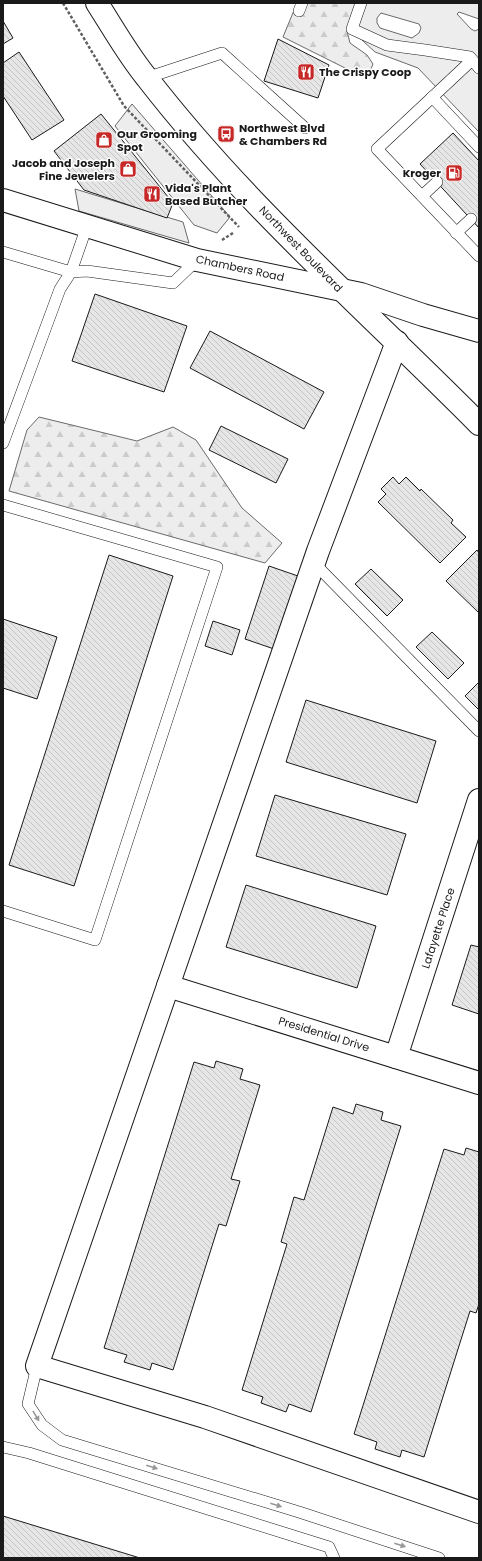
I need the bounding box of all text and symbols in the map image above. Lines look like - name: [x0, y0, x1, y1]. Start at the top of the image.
- restaurant icon: The Crispy Coop: [296, 62, 316, 82]
- place label: The Crispy Coop: [319, 64, 412, 80]
- place label: Northwest Blvd & Chambers Rd: [239, 120, 327, 149]
- bus stop icon: Northwest Blvd & Chambers Rd: [216, 124, 236, 144]
- place label: Our Grooming Spot: [117, 126, 197, 155]
- shop icon: Our Grooming Spot: [94, 130, 114, 150]
- place label: Jacob and Joseph Fine Jewelers: [12, 155, 115, 184]
- shop icon: Jacob and Joseph Fine Jewelers: [118, 159, 138, 179]
- fuel station icon: Kroger: [444, 163, 464, 183]
- place label: Kroger: [403, 165, 441, 181]
- place label: Vida's Plant Based Butcher: [165, 180, 247, 209]
- restaurant icon: Vida's Plant Based Butcher: [142, 184, 162, 204]
- street label: Northwest Boulevard: [256, 202, 346, 296]
- street label: Chambers Road: [194, 251, 286, 285]
- street label: Lafayette Place: [417, 885, 459, 970]
- street label: Presidential Drive: [277, 1013, 372, 1056]
- one-way arrow: [32, 1411, 40, 1421]
- one-way arrow: [146, 1464, 158, 1470]
- one-way arrow: [271, 1502, 283, 1508]
- one-way arrow: [394, 1542, 406, 1548]

